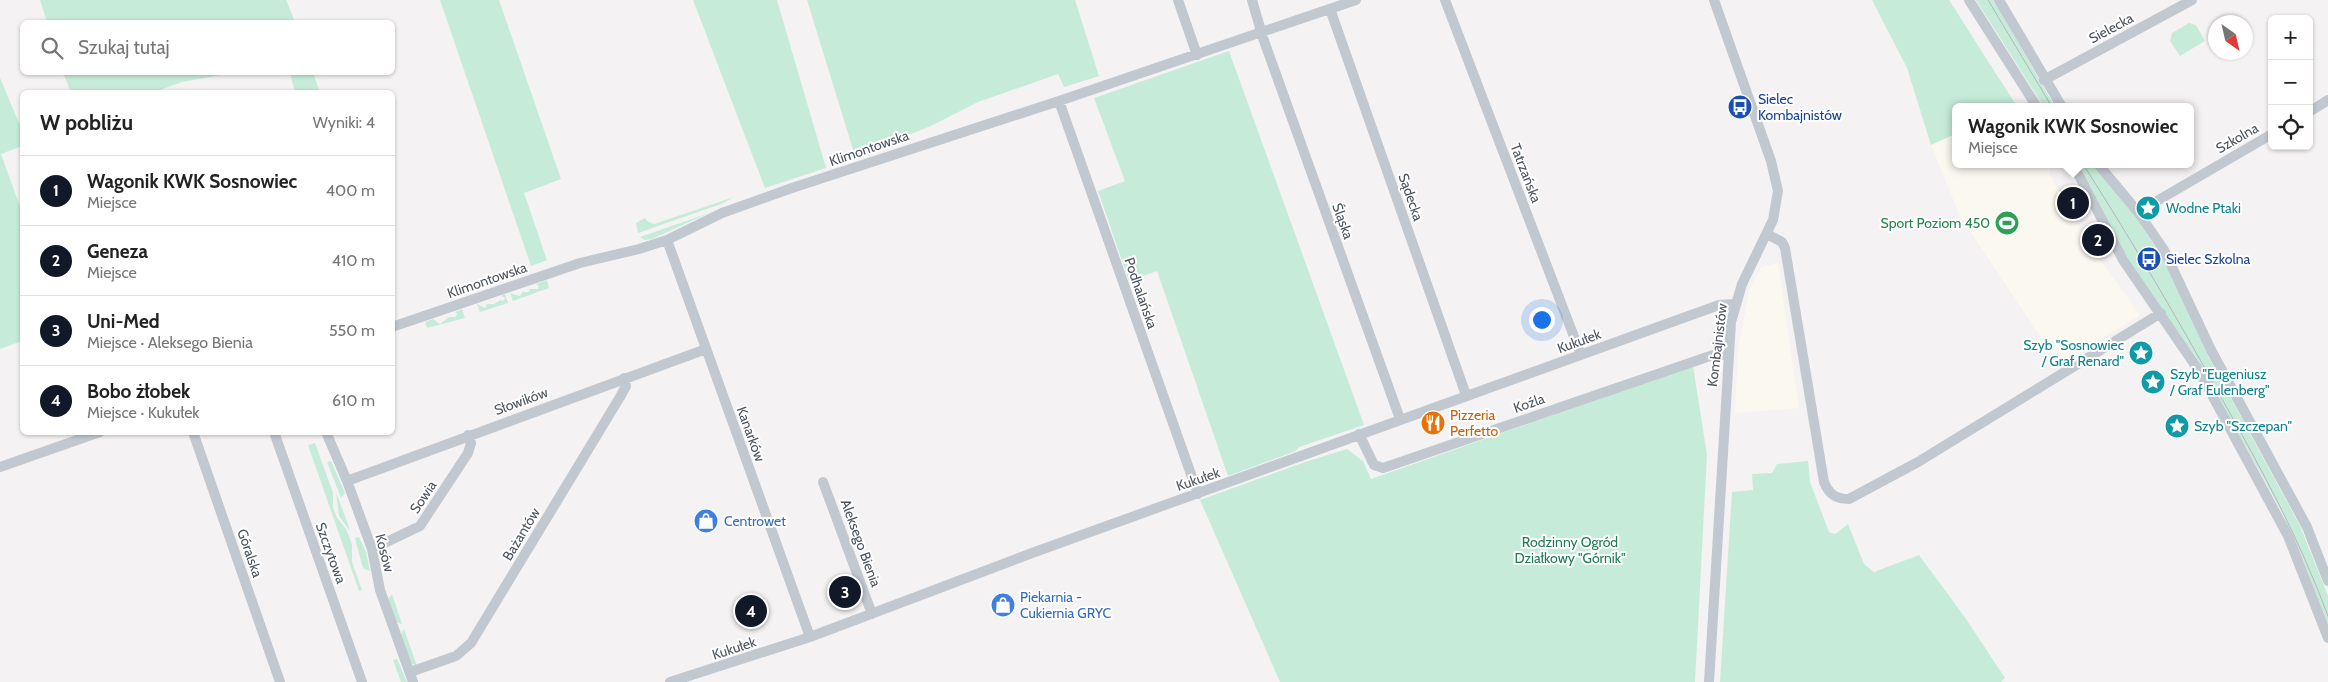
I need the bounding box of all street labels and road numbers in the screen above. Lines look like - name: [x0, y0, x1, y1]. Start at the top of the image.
- street label: Sielecka: [2086, 9, 2137, 47]
- street label: Szkolna: [2213, 119, 2262, 157]
- street label: Klimontowska: [827, 126, 911, 170]
- street label: Tatrzańska: [1506, 141, 1546, 206]
- street label: Sądecka: [1394, 171, 1428, 223]
- street label: Śląska: [1328, 201, 1358, 242]
- street label: Podhalańska: [1120, 255, 1162, 331]
- street label: Klimontowska: [445, 258, 529, 302]
- street label: Kombajnistów: [1703, 302, 1731, 388]
- street label: Kukułek: [1555, 325, 1604, 357]
- street label: Słowików: [492, 383, 550, 419]
- street label: Koźla: [1511, 389, 1547, 417]
- street label: Kanarków: [733, 404, 769, 464]
- street label: Kukułek: [1174, 463, 1223, 495]
- street label: Sowia: [406, 477, 441, 517]
- street label: Aleksego Bienia: [837, 497, 885, 590]
- street label: Bażantów: [498, 504, 544, 564]
- street label: Szczytowa: [312, 520, 350, 586]
- street label: Góralska: [233, 526, 267, 580]
- street label: Kosów: [371, 532, 399, 574]
- street label: Kukułek: [710, 632, 759, 664]

